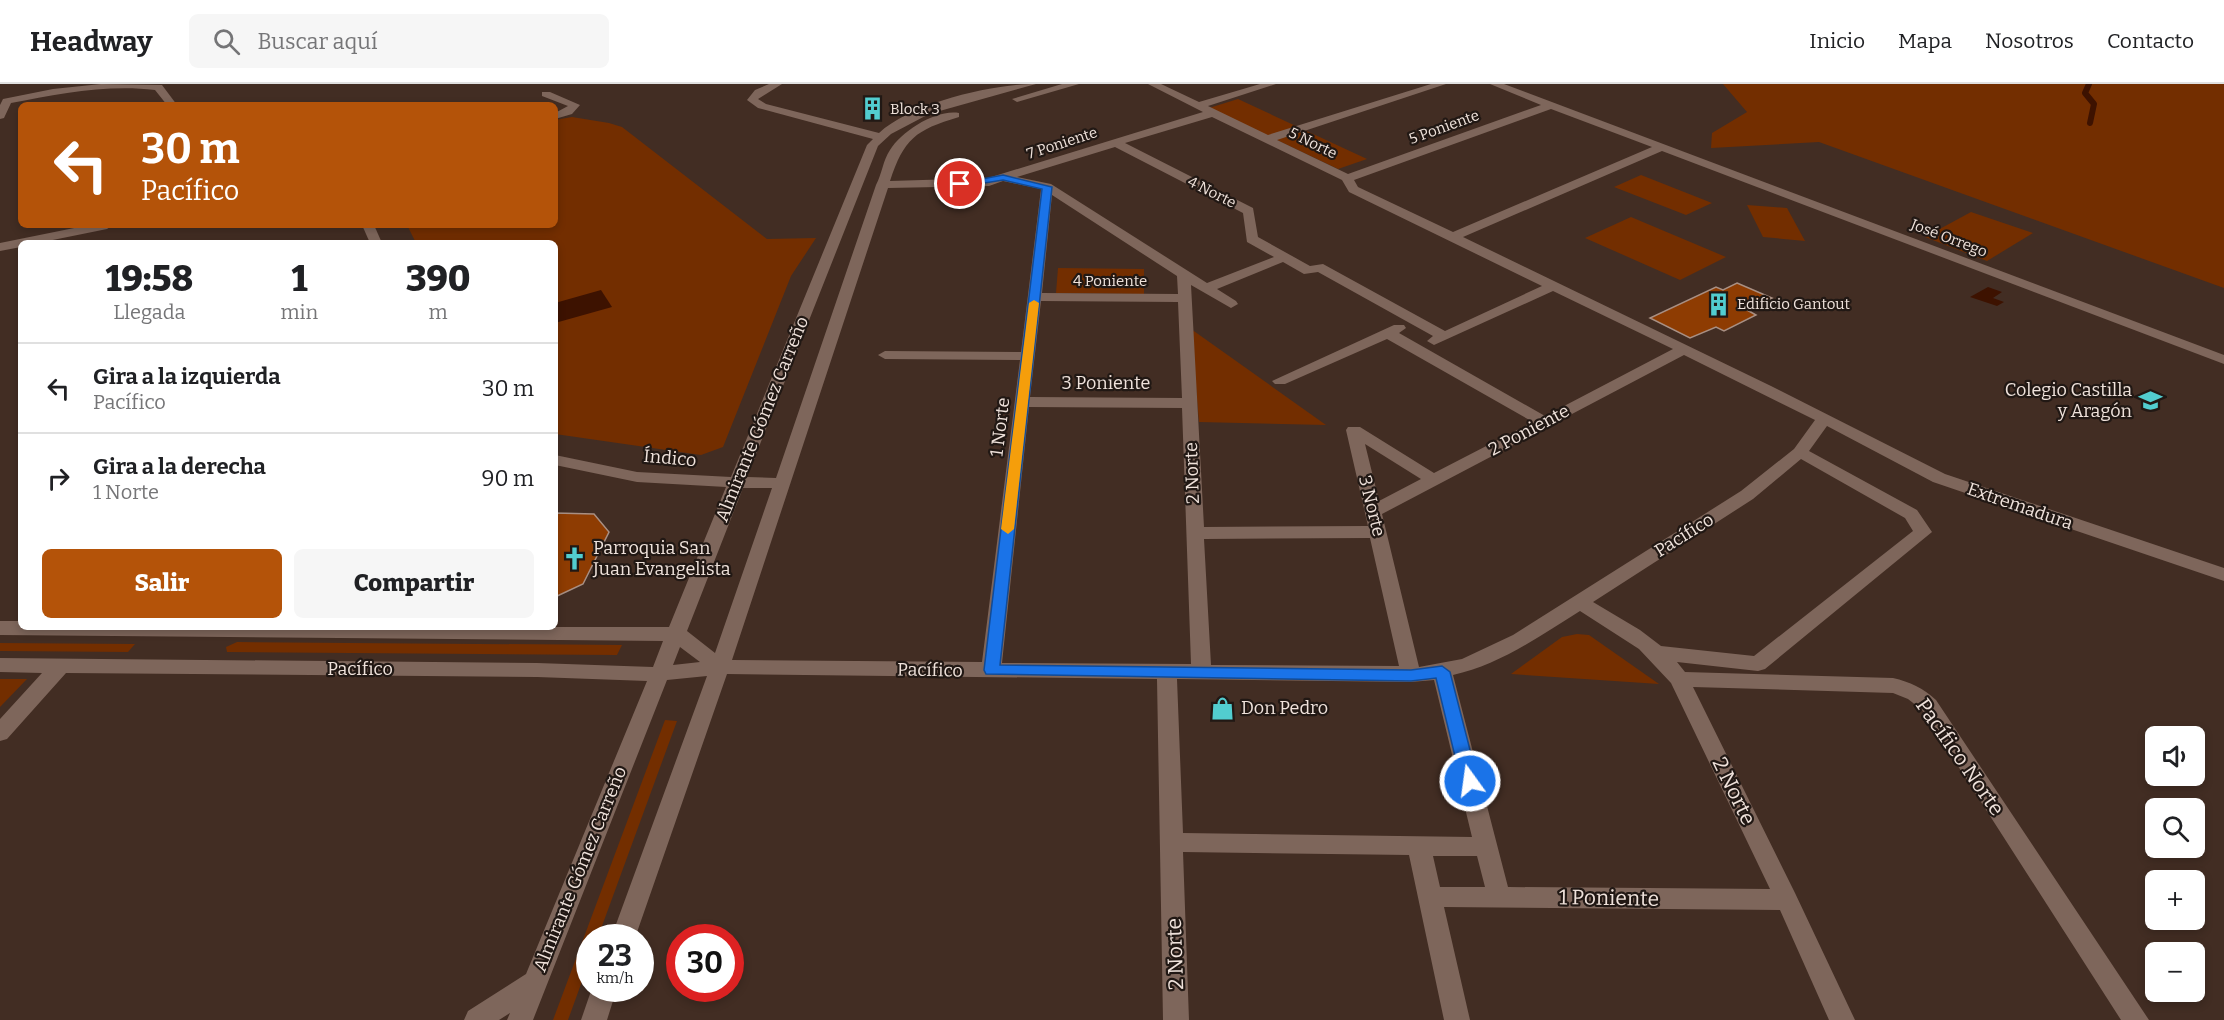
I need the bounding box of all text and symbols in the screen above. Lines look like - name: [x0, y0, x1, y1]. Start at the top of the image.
- search box: [189, 14, 609, 68]
- text: Headway: [30, 25, 153, 58]
- icon: search: [210, 25, 243, 58]
- text: Buscar aquí: [258, 28, 378, 55]
- text: Inicio: [1809, 28, 1865, 54]
- text: Mapa: [1898, 28, 1952, 54]
- text: Nosotros: [1985, 28, 2074, 54]
- text: Contacto: [2107, 28, 2194, 54]
- building icon: Block 3: [859, 96, 885, 122]
- place label: Block 3: [890, 100, 940, 118]
- street label: 5 Poniente: [1406, 106, 1482, 148]
- street label: 7 Poniente: [1025, 123, 1099, 163]
- text: 30 m: [141, 124, 240, 174]
- street label: 5 Norte: [1286, 124, 1340, 162]
- icon: left: [42, 126, 120, 204]
- pin: [934, 158, 985, 209]
- icon: arrive: [943, 167, 976, 200]
- street label: 4 Norte: [1185, 172, 1239, 212]
- text: Pacífico: [141, 175, 239, 207]
- street label: José Orrego: [1907, 215, 1990, 261]
- text: 19:58: [105, 257, 193, 301]
- text: 1: [291, 257, 307, 301]
- text: 390: [406, 257, 471, 301]
- street label: 4 Poniente: [1073, 272, 1147, 290]
- building icon: Edificio Gantout: [1706, 291, 1732, 317]
- place label: Edificio Gantout: [1737, 295, 1851, 313]
- text: Llegada: [113, 300, 185, 324]
- text: min: [281, 300, 318, 324]
- text: m: [429, 300, 448, 324]
- street label: Almirante Gómez Carreño: [711, 313, 813, 525]
- text: Gira a la izquierda: [93, 363, 281, 390]
- icon: left: [42, 372, 75, 405]
- street label: 3 Poniente: [1062, 372, 1150, 394]
- text: 30 m: [482, 375, 534, 402]
- place label: Colegio Castilla y Aragón: [2005, 379, 2133, 422]
- school or university icon: Colegio Castilla y Aragón: [2137, 387, 2163, 413]
- text: Pacífico: [93, 390, 166, 414]
- street label: 1 Norte: [985, 396, 1015, 458]
- street label: 2 Poniente: [1485, 400, 1573, 460]
- street label: 2 Norte: [1180, 442, 1204, 504]
- street label: Índico: [643, 444, 697, 471]
- text: Gira a la derecha: [93, 453, 266, 480]
- icon: right: [42, 462, 75, 495]
- text: 90 m: [482, 465, 534, 492]
- street label: 3 Norte: [1354, 473, 1390, 539]
- street label: Extremadura: [1964, 478, 2076, 534]
- text: 1 Norte: [93, 480, 159, 504]
- street label: Pacífico: [1650, 508, 1718, 562]
- place label: Parroquia San Juan Evangelista: [592, 537, 731, 580]
- church icon: Parroquia San Juan Evangelista: [562, 545, 588, 571]
- button: Salir: [42, 549, 282, 618]
- button: Compartir: [294, 549, 534, 618]
- street label: Pacífico: [327, 658, 393, 680]
- street label: Pacífico: [897, 658, 963, 682]
- street label: Pacífico Norte: [1910, 693, 2010, 821]
- shop icon: Don Pedro: [1210, 695, 1236, 721]
- place label: Don Pedro: [1241, 697, 1328, 719]
- map controls: [2145, 726, 2205, 1002]
- button: sound: [2145, 726, 2205, 786]
- position arrow: [1438, 749, 1502, 813]
- street label: 2 Norte: [1707, 753, 1761, 829]
- street label: Almirante Gómez Carreño: [529, 763, 631, 975]
- button: search: [2145, 798, 2205, 858]
- button: +: [2145, 870, 2205, 930]
- street label: 1 Poniente: [1559, 884, 1659, 912]
- street label: 2 Norte: [1161, 918, 1189, 990]
- speed limit sign: 30: [666, 924, 744, 1002]
- text: 23: [598, 938, 632, 974]
- button: −: [2145, 942, 2205, 1002]
- text: km/h: [596, 969, 634, 987]

